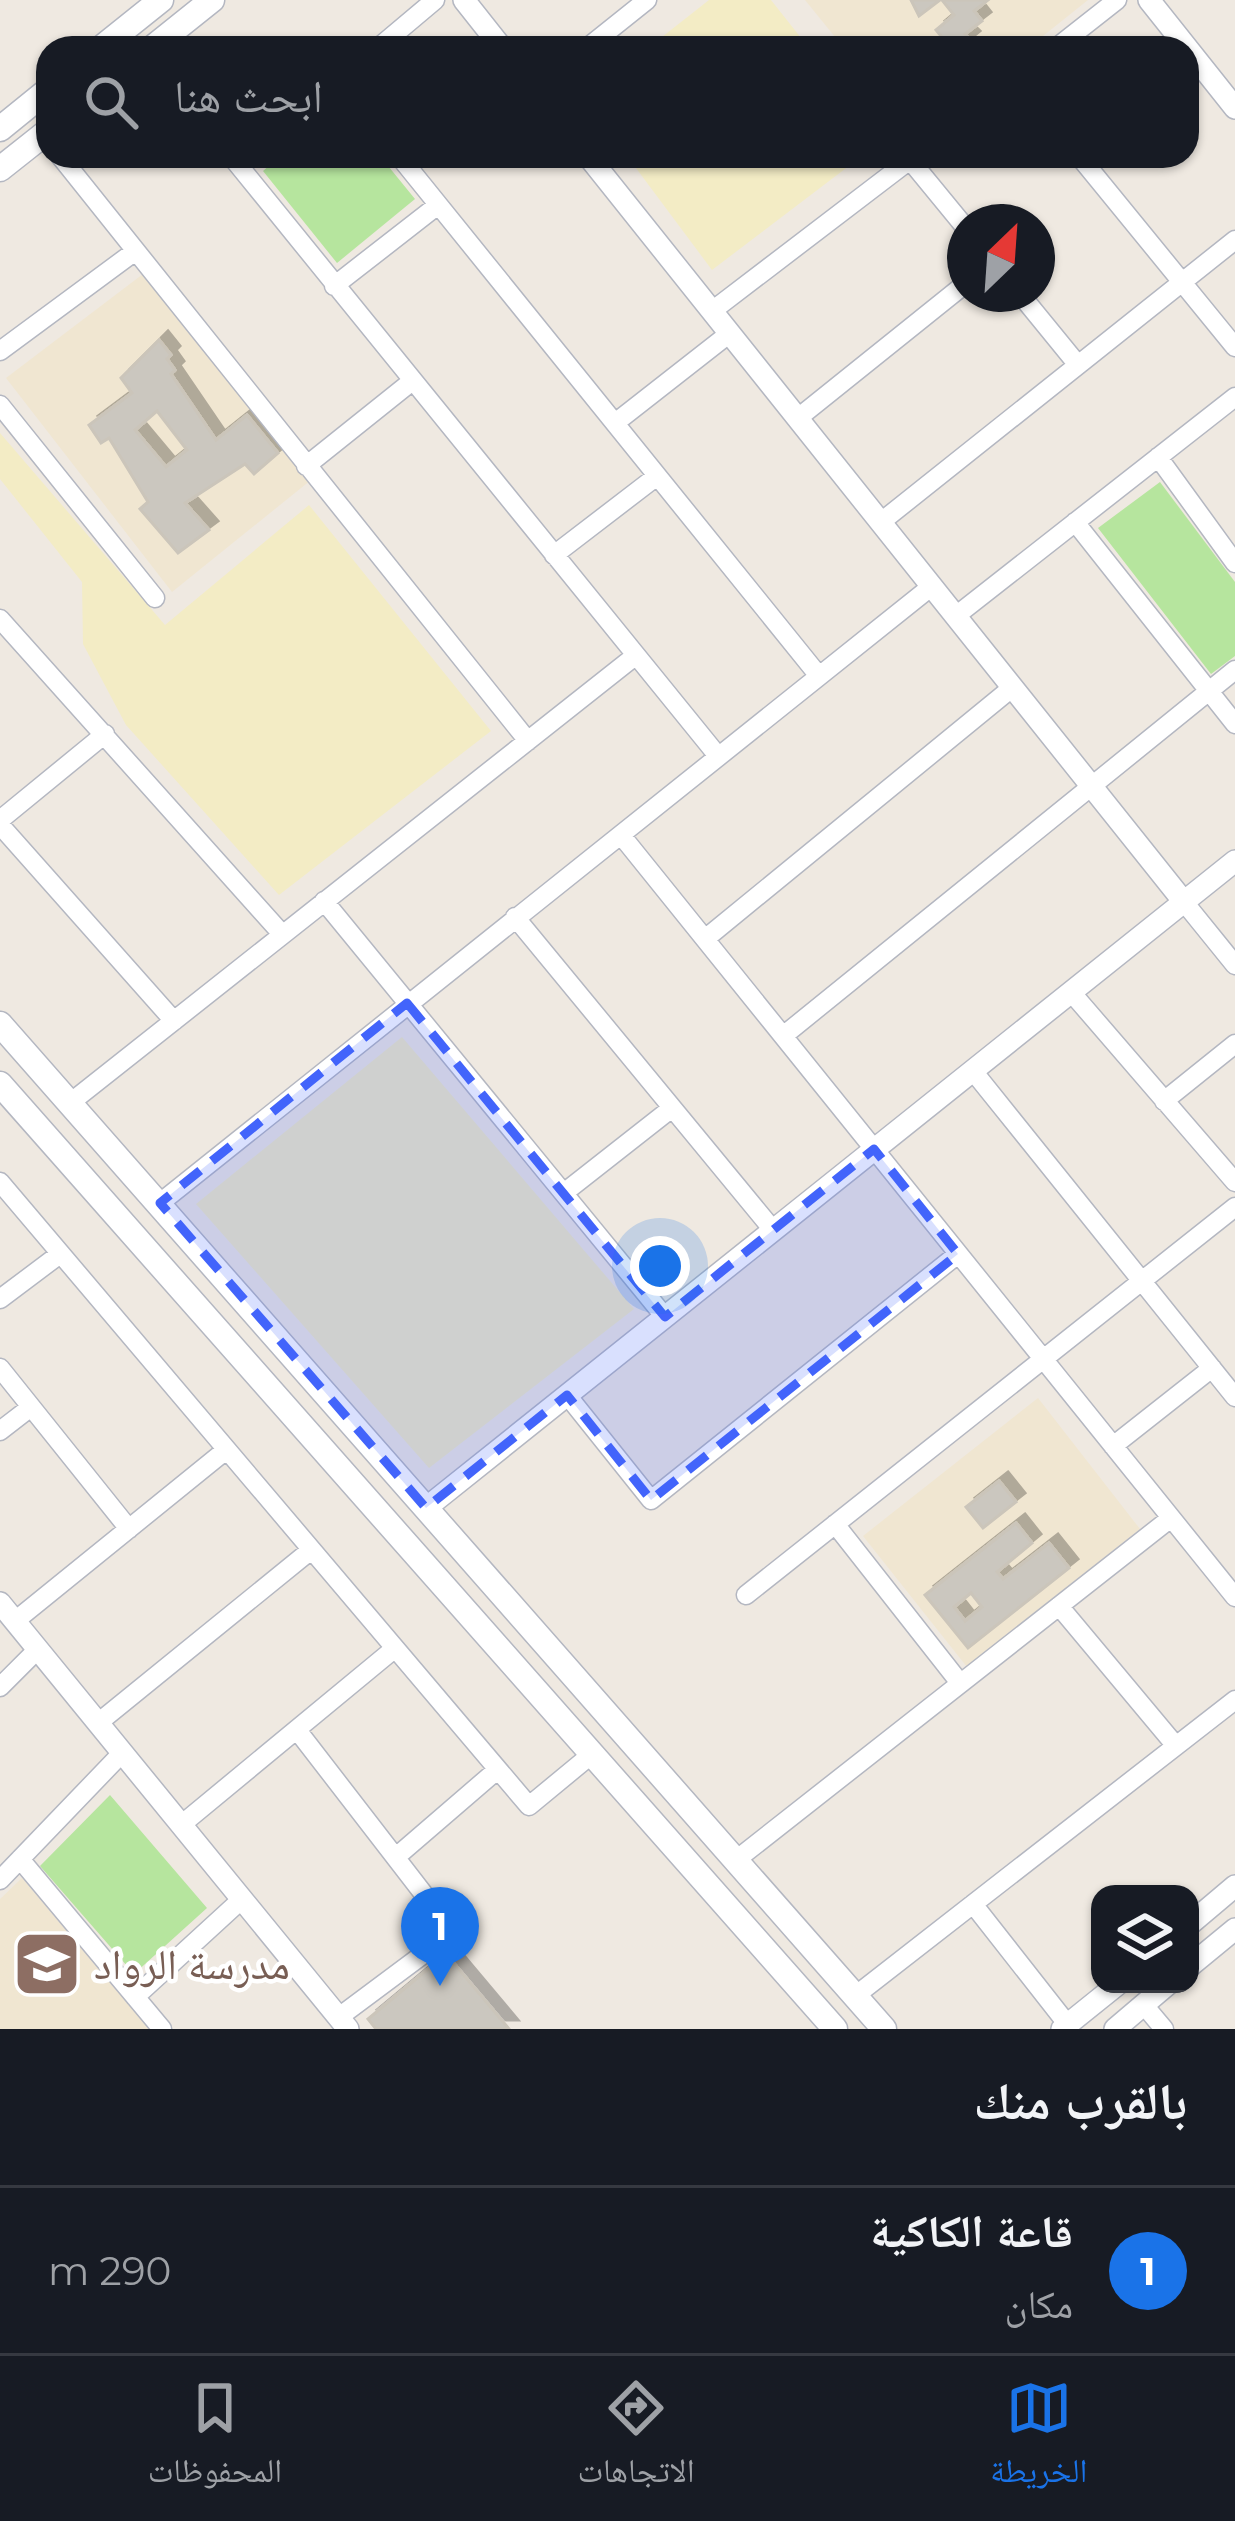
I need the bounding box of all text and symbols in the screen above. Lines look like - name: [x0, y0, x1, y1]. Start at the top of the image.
- search box: [36, 36, 1199, 168]
- text: ابحث هنا: [174, 68, 323, 123]
- icon: search: [78, 69, 144, 135]
- north arrow: [947, 204, 1055, 312]
- your location: [630, 1236, 690, 1296]
- map controls: [1091, 1885, 1199, 1993]
- button: layers: [1091, 1885, 1199, 1993]
- pin: 1: [401, 1887, 479, 1986]
- school or university icon: مدرسة الرواد: [12, 1929, 82, 1999]
- place label: مدرسة الرواد: [94, 1938, 290, 1990]
- text: بالقرب منك: [974, 2070, 1187, 2132]
- text: قاعة الكاكية: [870, 2203, 1073, 2258]
- text: 290 m: [48, 2247, 171, 2295]
- text: 1: [1140, 2247, 1156, 2295]
- text: مكان: [1005, 2280, 1073, 2328]
- tab: المحفوظات: [148, 2375, 282, 2503]
- tab: الاتجاهات: [577, 2375, 695, 2503]
- tab: الخريطة: [990, 2375, 1087, 2503]

